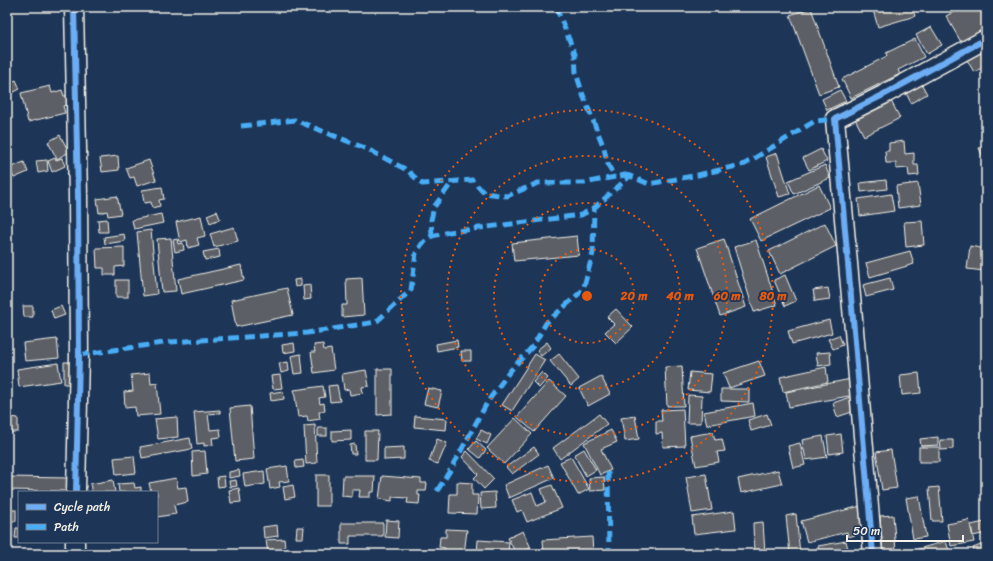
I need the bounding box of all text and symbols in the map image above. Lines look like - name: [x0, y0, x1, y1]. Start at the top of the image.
- text: 20 m: [620, 285, 648, 307]
- text: 40 m: [665, 285, 694, 307]
- text: 60 m: [713, 285, 741, 307]
- text: 80 m: [758, 285, 787, 307]
- centre of rings: [580, 289, 594, 303]
- legend: [18, 491, 158, 543]
- text: Cycle path: [54, 496, 110, 518]
- text: Path: [54, 516, 79, 538]
- scale bar: [847, 517, 963, 543]
- text: 50 m: [853, 520, 880, 542]

